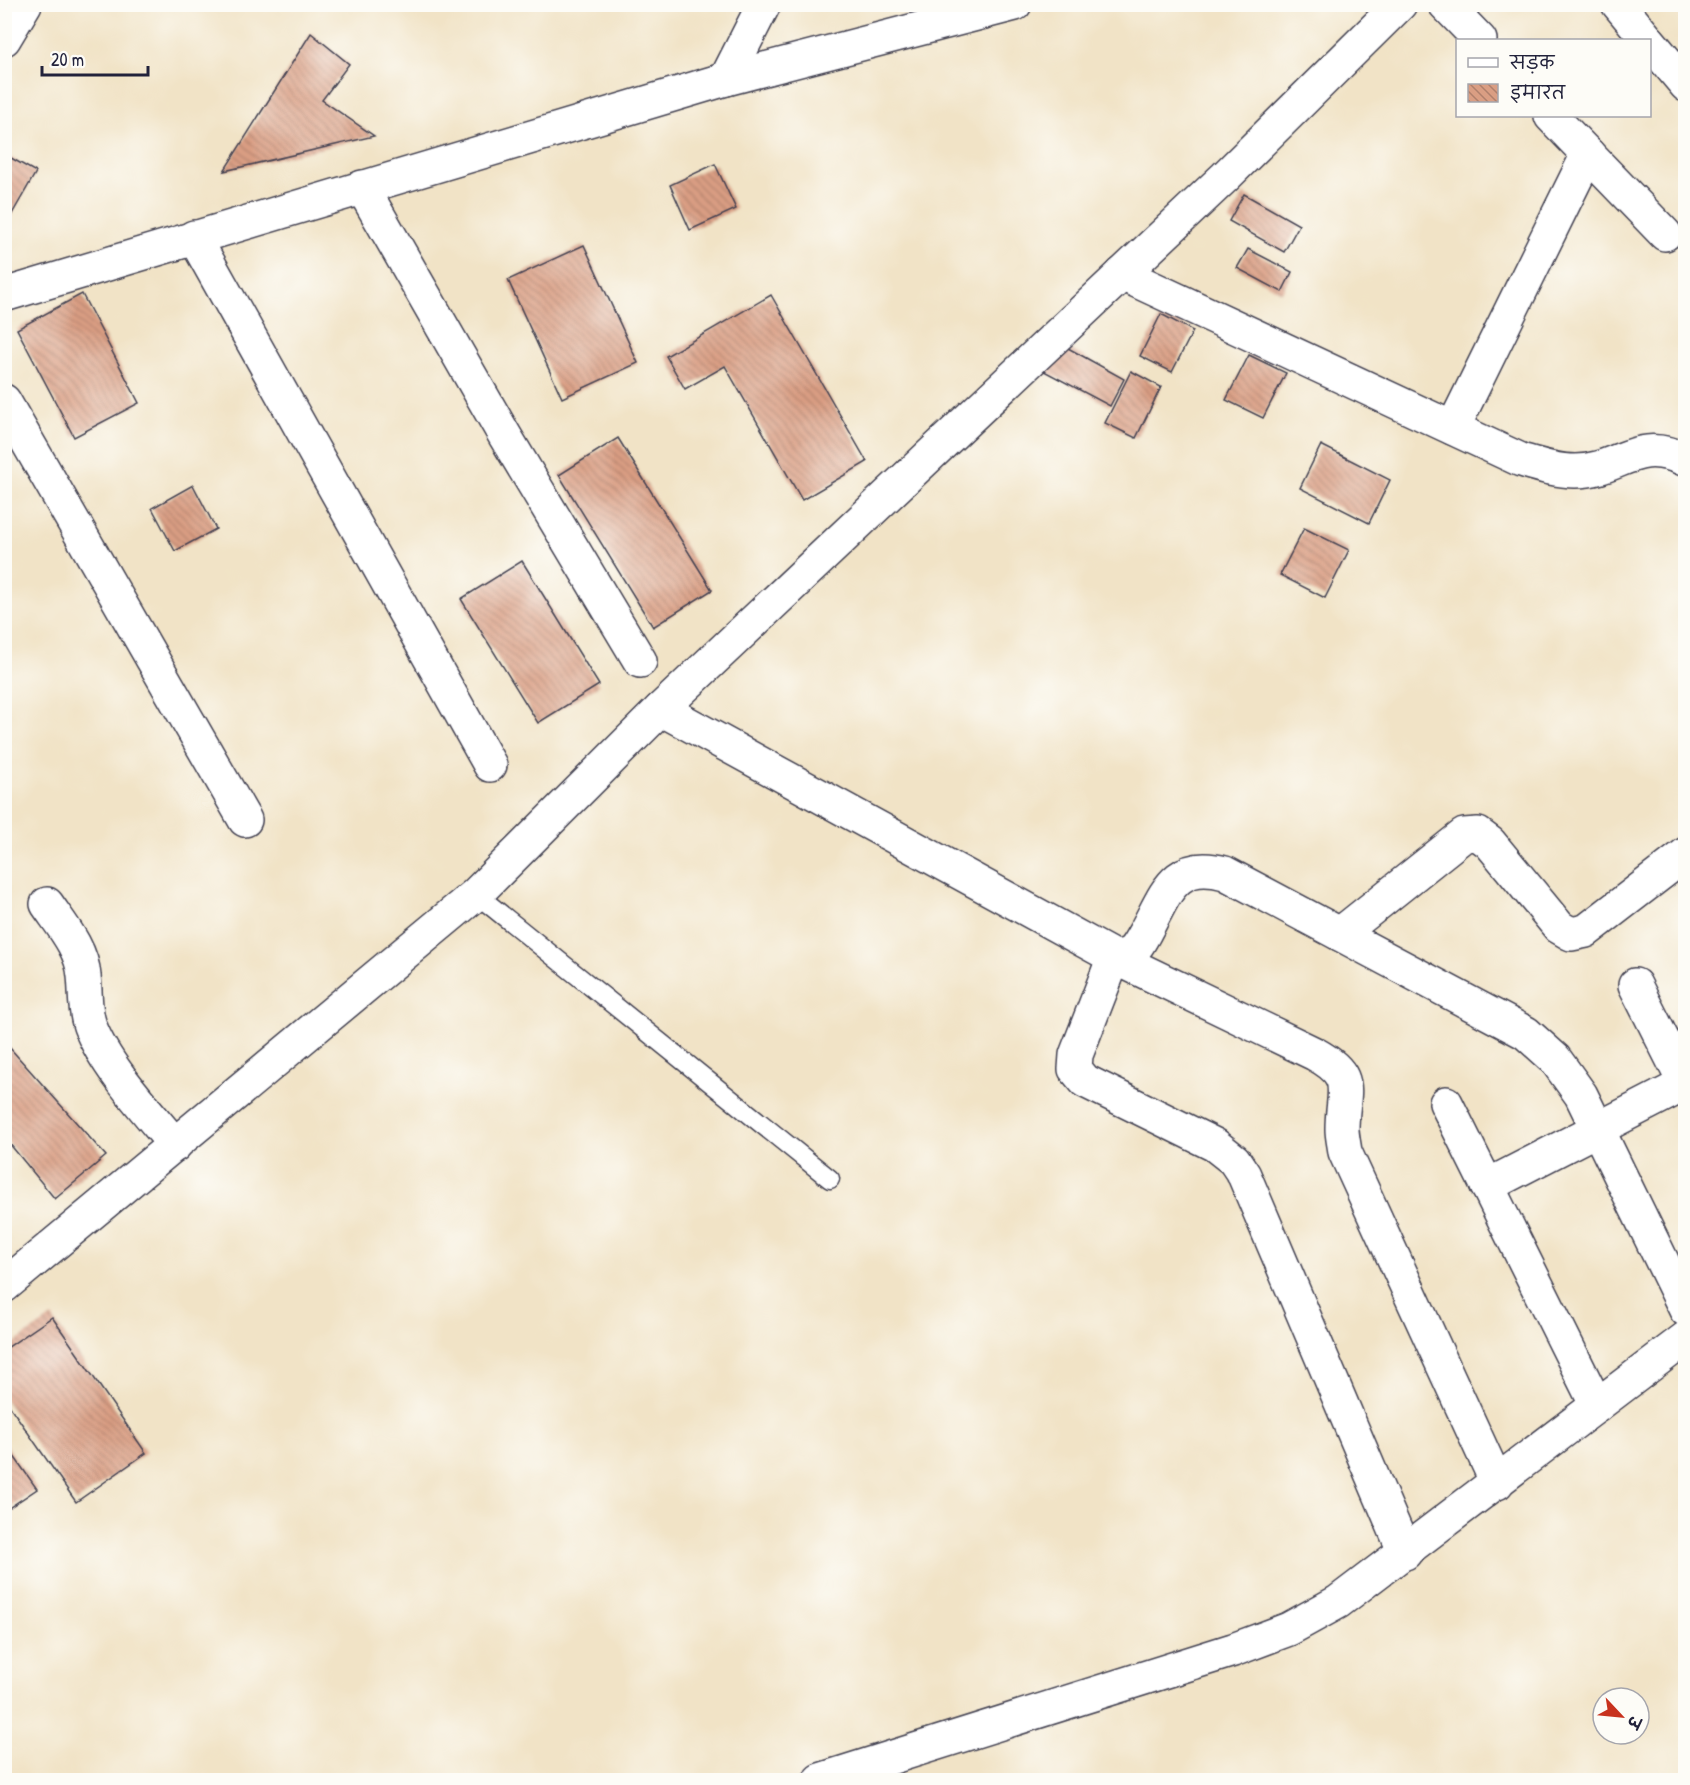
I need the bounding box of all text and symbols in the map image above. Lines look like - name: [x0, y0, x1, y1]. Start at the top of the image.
- scale bar: [42, 39, 148, 77]
- legend: [1456, 39, 1651, 117]
- text: 20 m: [51, 47, 84, 72]
- text: सड़क: [1509, 50, 1555, 75]
- text: इमारत: [1510, 80, 1566, 105]
- north arrow: [1591, 1686, 1651, 1746]
- text: उ: [1622, 1711, 1648, 1733]

